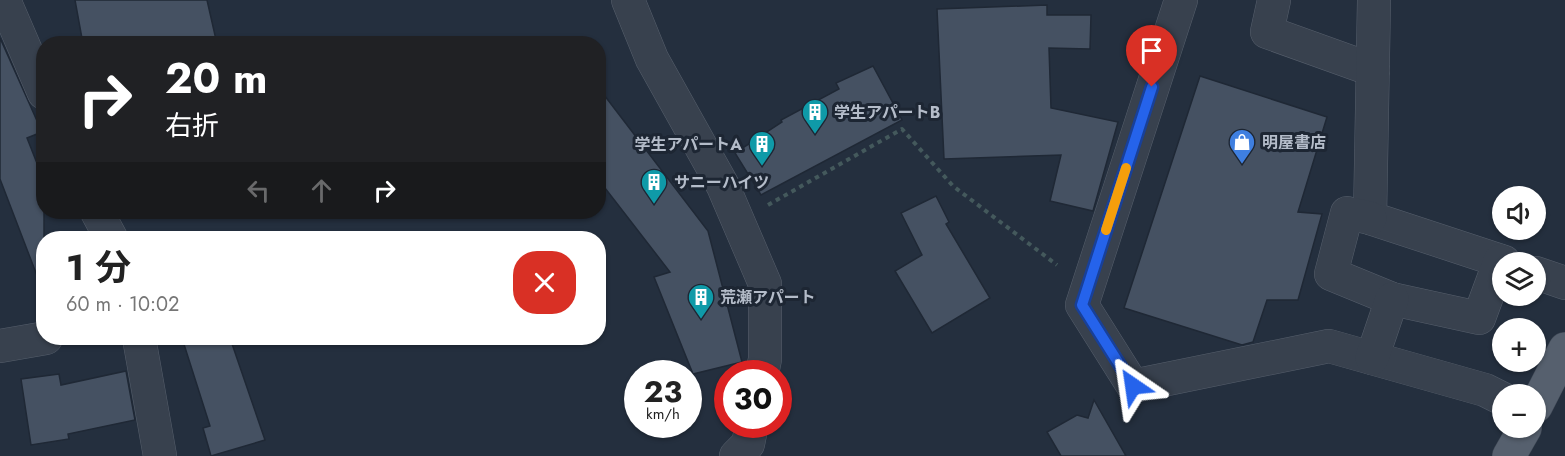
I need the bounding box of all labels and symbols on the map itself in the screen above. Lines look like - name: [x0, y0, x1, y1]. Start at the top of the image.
- pin: [1126, 25, 1177, 87]
- building icon: 学生アパートB: [800, 97, 830, 135]
- place label: 学生アパートB: [834, 101, 940, 124]
- shop icon: 明屋書店: [1227, 127, 1257, 165]
- building icon: 学生アパートA: [747, 129, 777, 167]
- place label: 明屋書店: [1262, 131, 1326, 154]
- place label: 学生アパートA: [635, 133, 742, 156]
- building icon: サニーハイツ: [639, 167, 669, 205]
- place label: サニーハイツ: [674, 171, 769, 194]
- building icon: 荒瀬アパート: [686, 282, 716, 320]
- place label: 荒瀬アパート: [720, 286, 816, 309]
- position arrow: [1101, 354, 1165, 418]
- speed limit sign: 30: [714, 360, 792, 438]

